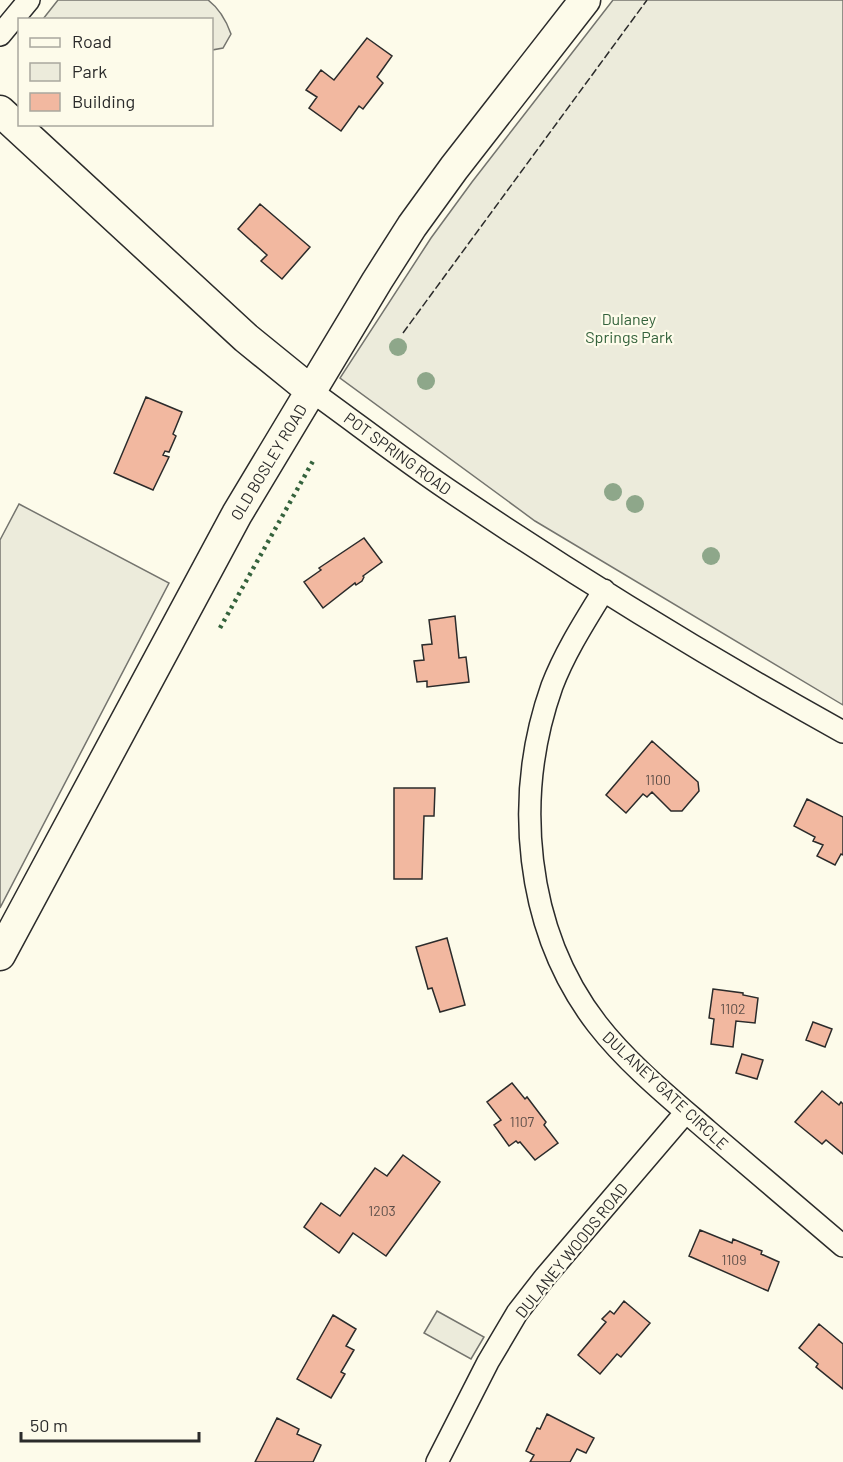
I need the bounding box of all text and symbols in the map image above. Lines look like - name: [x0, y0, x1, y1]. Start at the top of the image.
- legend: [18, 18, 213, 126]
- text: Road: [72, 30, 112, 52]
- text: Park: [72, 60, 107, 82]
- text: Building: [72, 90, 135, 112]
- park label: Dulaney Springs Park: [585, 309, 673, 346]
- street label: OLD BOSLEY ROAD: [226, 401, 310, 523]
- street label: POT SPRING ROAD: [341, 408, 455, 498]
- house number: 1100: [645, 771, 671, 788]
- house number: 1102: [720, 1000, 746, 1017]
- street label: DULANEY GATE CIRCLE: [599, 1027, 733, 1153]
- house number: 1107: [510, 1113, 535, 1130]
- street label: DULANEY WOODS ROAD: [511, 1179, 631, 1321]
- house number: 1203: [368, 1202, 396, 1219]
- house number: 1109: [721, 1251, 747, 1268]
- scale bar: [21, 1405, 200, 1443]
- text: 50 m: [30, 1414, 68, 1436]

